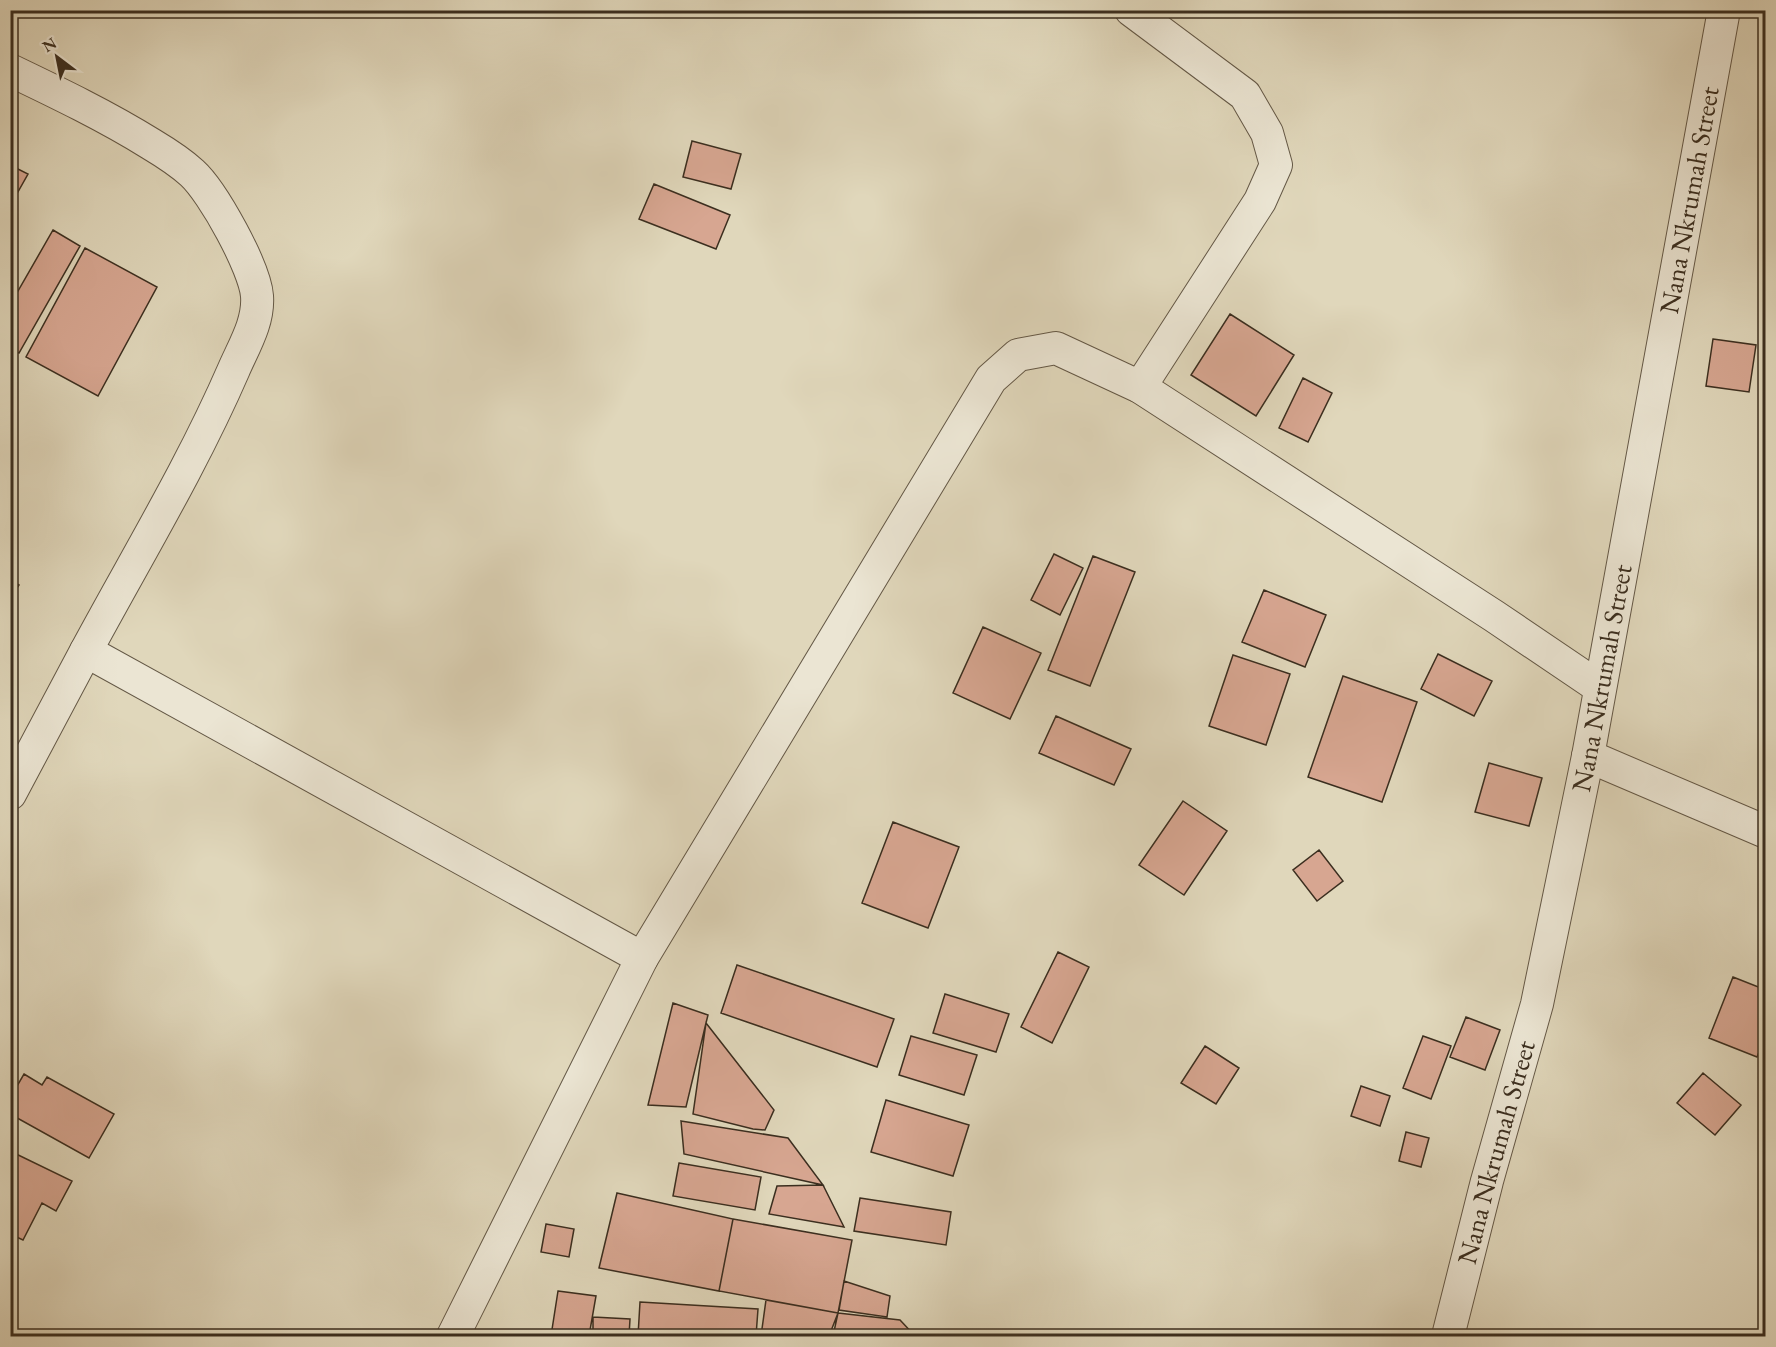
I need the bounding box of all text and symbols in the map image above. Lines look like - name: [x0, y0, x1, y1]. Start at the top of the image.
- north arrow: [27, 27, 87, 87]
- text: N: [38, 32, 60, 57]
- street label: Nana Nkrumah Street: [1651, 83, 1727, 317]
- street label: Nana Nkrumah Street: [1563, 561, 1640, 795]
- street label: Nana Nkrumah Street: [1449, 1036, 1543, 1268]

